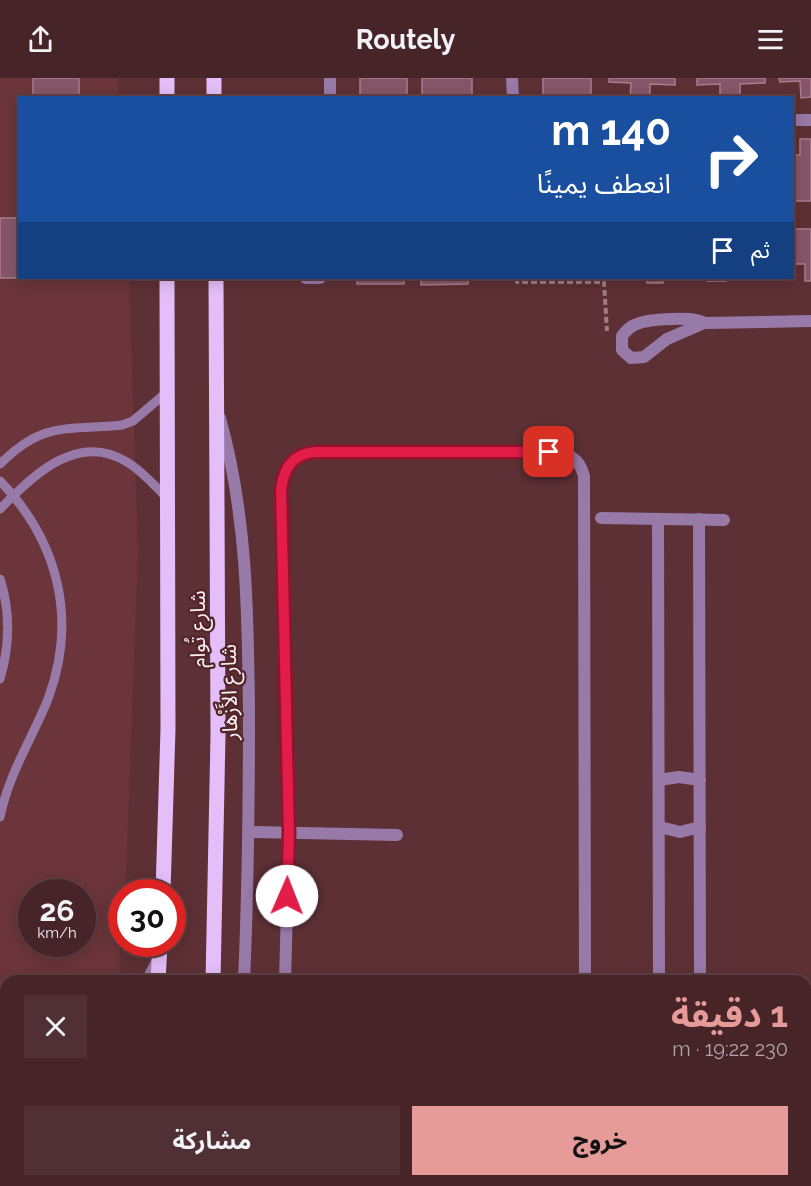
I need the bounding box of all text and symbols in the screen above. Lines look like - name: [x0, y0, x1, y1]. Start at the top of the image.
- icon: share: [24, 23, 57, 56]
- icon: menu: [754, 23, 787, 56]
- text: Routely: [356, 24, 455, 55]
- text: 140 m: [551, 106, 671, 155]
- icon: right: [692, 120, 770, 198]
- text: انعطف يمينًا: [537, 168, 671, 199]
- icon: arrive: [706, 234, 739, 267]
- text: ثم: [751, 237, 770, 263]
- pin: [523, 426, 574, 477]
- icon: arrive: [532, 435, 565, 468]
- street label: شارع تُوام: [184, 590, 214, 668]
- street label: شارع الأَزْهار: [213, 644, 245, 741]
- position arrow: [255, 864, 319, 928]
- speed limit sign: 30: [108, 879, 186, 957]
- text: 26: [39, 893, 75, 928]
- text: km/h: [37, 924, 77, 942]
- text: 1 دقيقة: [671, 993, 788, 1035]
- button: close: [24, 995, 87, 1058]
- text: 230 m · 19:22: [672, 1037, 788, 1061]
- button: مشاركة: [24, 1106, 400, 1175]
- button: خروج: [412, 1106, 788, 1175]

